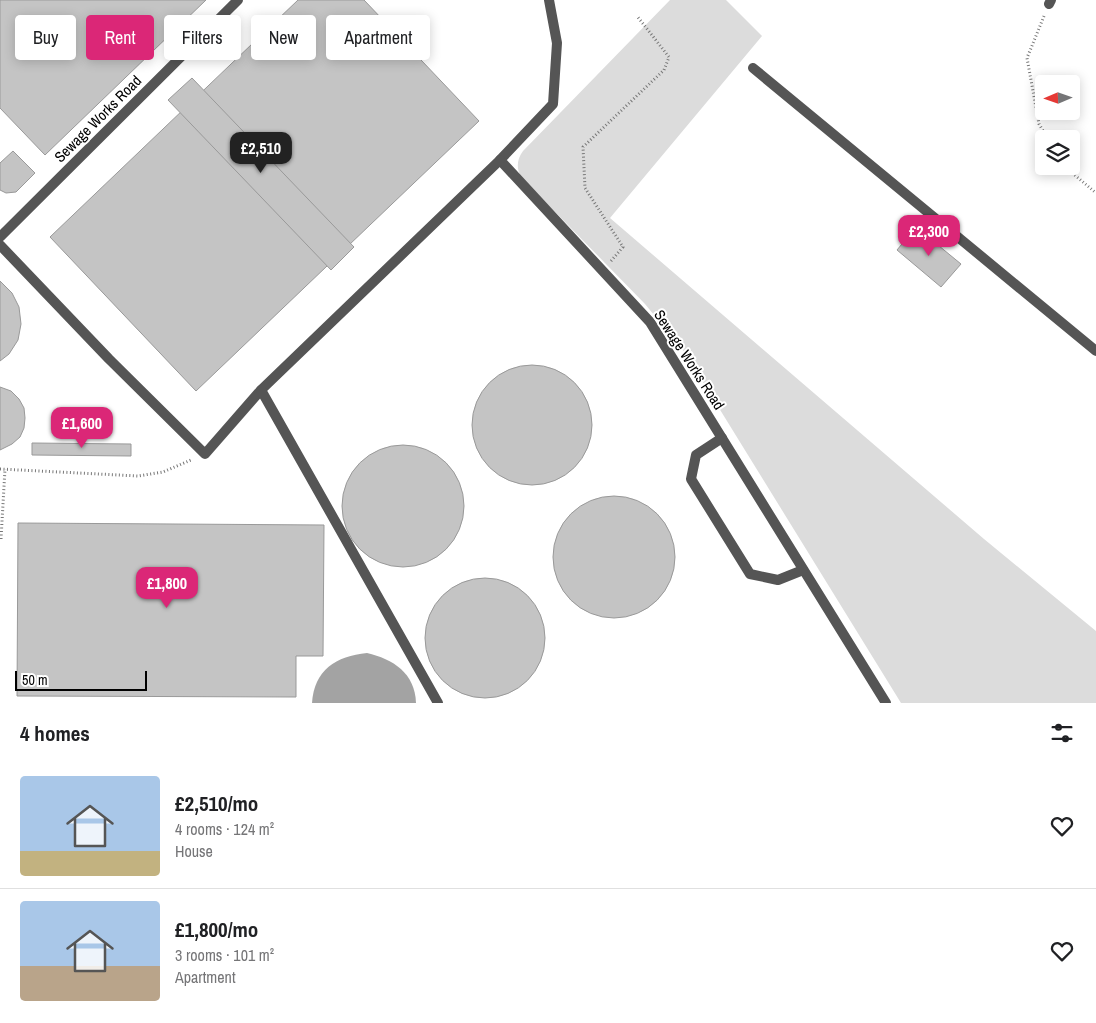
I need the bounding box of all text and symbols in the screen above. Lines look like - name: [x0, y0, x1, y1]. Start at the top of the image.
- chip: Buy: [15, 15, 76, 60]
- chip: Rent: [86, 15, 154, 60]
- chip: Filters: [164, 15, 241, 60]
- chip: New: [251, 15, 316, 60]
- chip: Apartment: [326, 15, 430, 60]
- street label: Sewage Works Road: [49, 70, 146, 167]
- north arrow: [1035, 75, 1080, 120]
- map controls: [1035, 75, 1080, 175]
- button: layers: [1035, 130, 1080, 175]
- pin: £2,510: [220, 132, 302, 174]
- text: £2,510: [241, 137, 281, 159]
- pin: £2,300: [888, 214, 970, 257]
- text: £2,300: [909, 220, 949, 242]
- street label: Sewage Works Road: [649, 306, 730, 414]
- pin: £1,600: [41, 406, 123, 449]
- text: £1,600: [62, 412, 102, 434]
- pin: £1,800: [126, 566, 208, 609]
- text: £1,800: [147, 572, 187, 594]
- scale bar: [15, 668, 148, 691]
- text: 50 m: [22, 671, 48, 689]
- text: 4 homes: [20, 719, 90, 748]
- icon: filters: [1048, 719, 1076, 747]
- text: £2,510/mo: [175, 789, 258, 818]
- icon: home: [60, 796, 120, 856]
- icon: heart: [1048, 812, 1076, 840]
- text: 4 rooms · 124 m²: [175, 818, 274, 840]
- text: House: [175, 840, 213, 862]
- text: £1,800/mo: [175, 915, 258, 944]
- icon: home: [60, 921, 120, 981]
- icon: heart: [1048, 937, 1076, 965]
- text: 3 rooms · 101 m²: [175, 944, 274, 966]
- text: Apartment: [175, 966, 236, 988]

